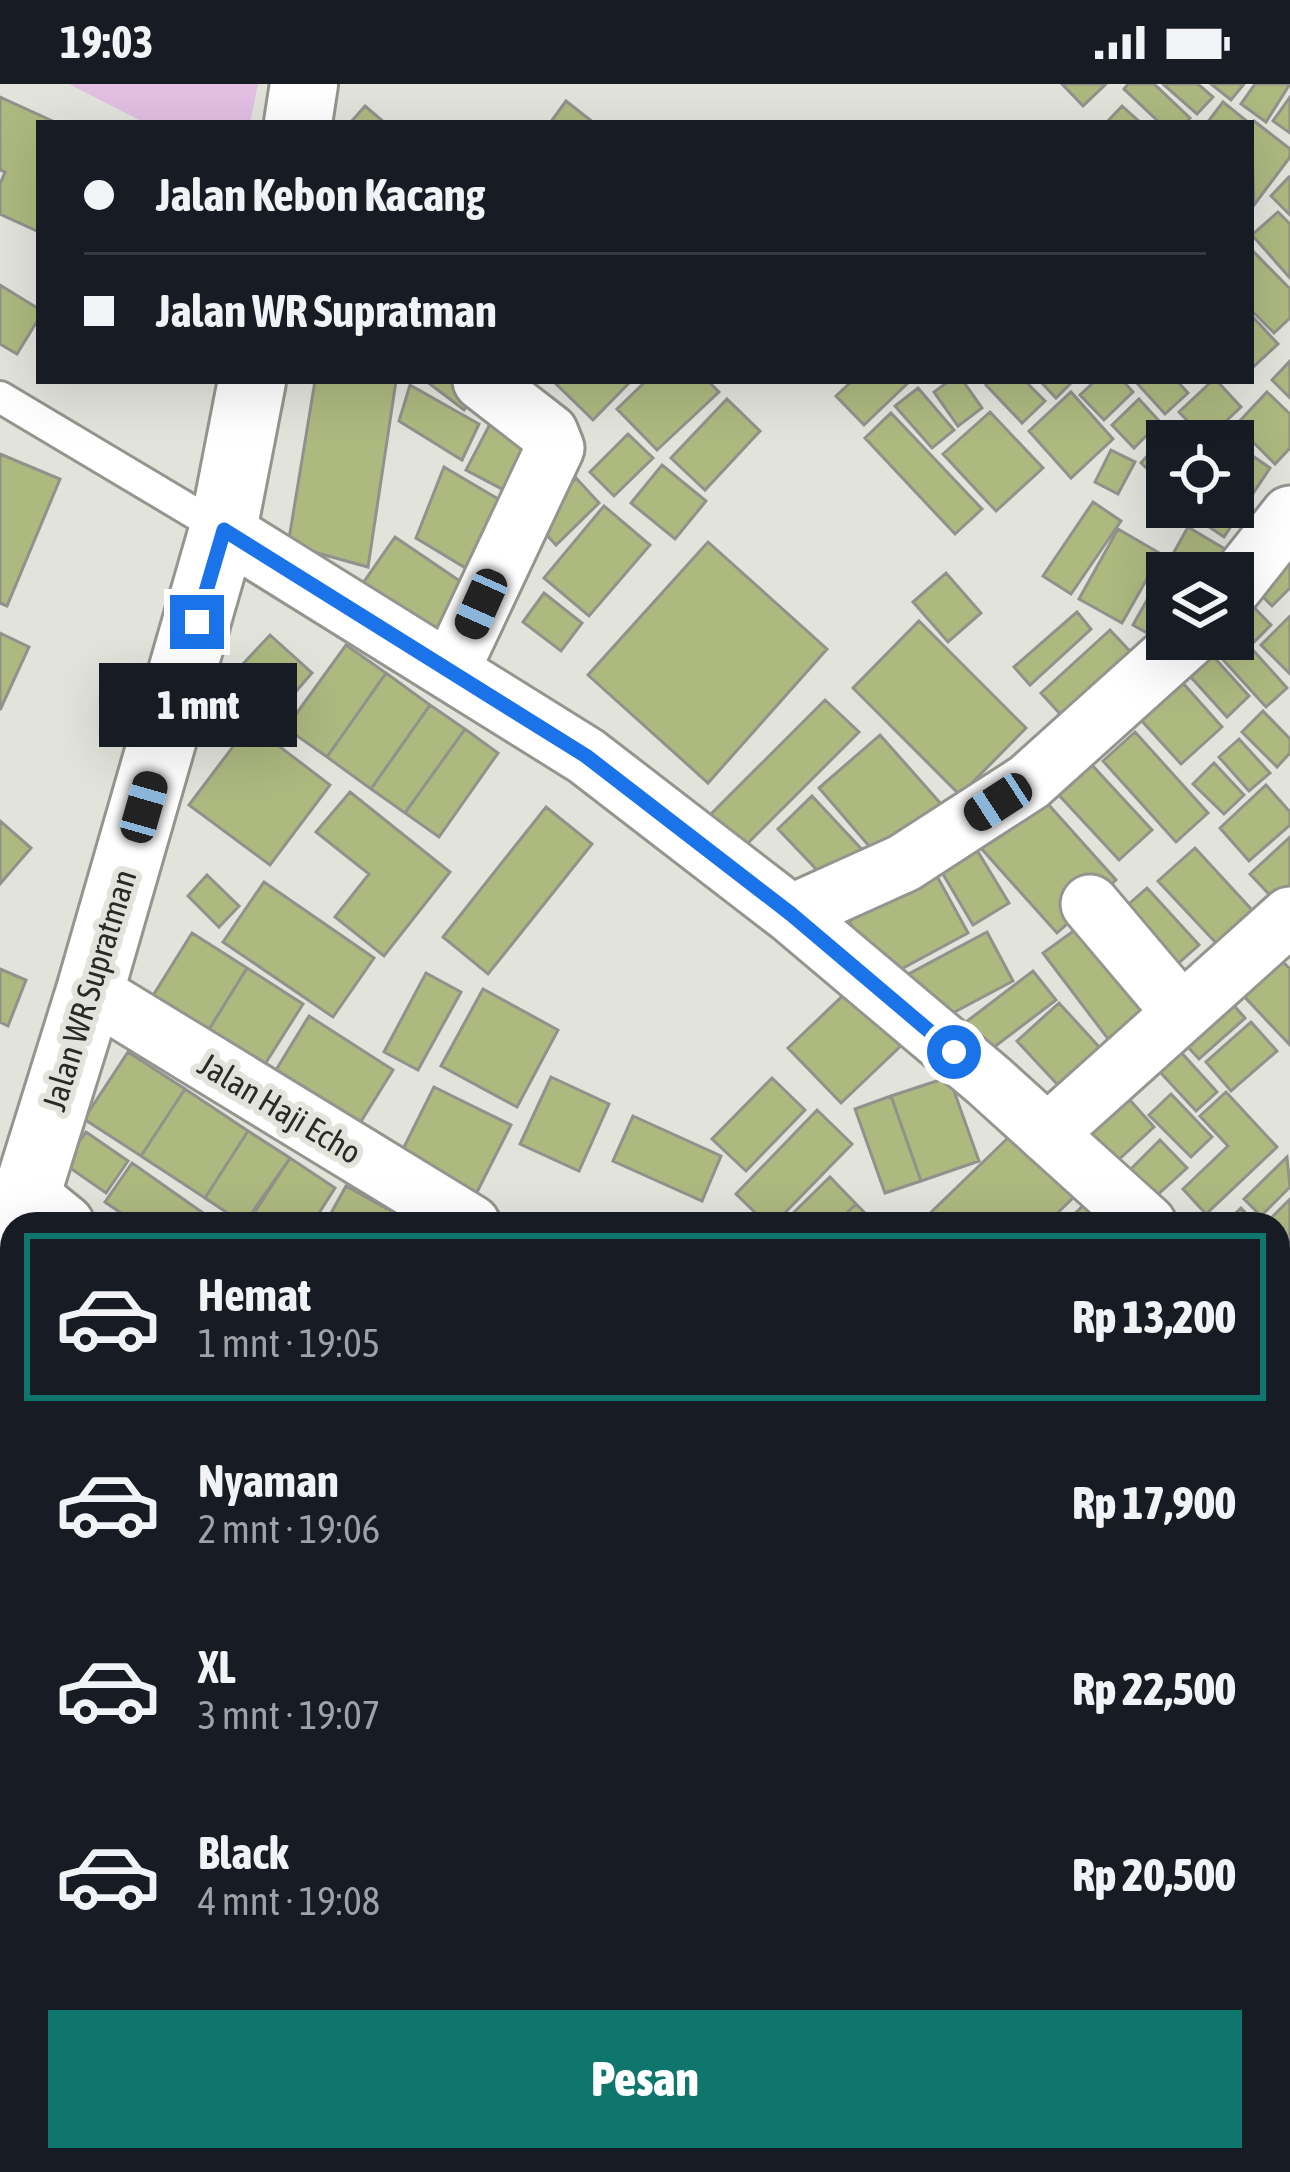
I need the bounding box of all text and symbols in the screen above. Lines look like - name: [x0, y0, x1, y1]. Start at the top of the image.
- text: 19:03: [60, 16, 154, 68]
- text: Jalan Kebon Kacang: [156, 169, 485, 221]
- text: Jalan WR Supratman: [156, 285, 497, 337]
- map controls: [1146, 420, 1254, 660]
- button: locate: [1146, 420, 1254, 528]
- button: layers: [1146, 552, 1254, 660]
- car: [450, 564, 512, 644]
- route end: [170, 595, 224, 649]
- callout: 1 mnt: [98, 664, 296, 748]
- text: 1 mnt: [157, 683, 239, 727]
- car: [117, 767, 171, 847]
- car: [958, 767, 1038, 837]
- street label: Jalan WR Supratman: [34, 865, 144, 1115]
- route start: [927, 1025, 981, 1079]
- street label: Jalan Haji Echo: [192, 1045, 368, 1171]
- icon: car: [54, 1263, 162, 1371]
- text: Hemat: [198, 1269, 311, 1321]
- text: Rp 13,200: [1072, 1291, 1236, 1343]
- text: 1 mnt · 19:05: [198, 1321, 380, 1365]
- icon: car: [54, 1449, 162, 1557]
- text: Nyaman: [198, 1455, 339, 1507]
- text: Rp 17,900: [1072, 1477, 1236, 1529]
- text: 2 mnt · 19:06: [198, 1507, 380, 1551]
- icon: car: [54, 1635, 162, 1743]
- text: XL: [198, 1641, 236, 1693]
- text: Rp 22,500: [1072, 1663, 1236, 1715]
- text: 3 mnt · 19:07: [198, 1693, 380, 1737]
- icon: car: [54, 1821, 162, 1929]
- text: Black: [198, 1827, 289, 1879]
- text: Rp 20,500: [1072, 1849, 1236, 1901]
- text: 4 mnt · 19:08: [198, 1879, 380, 1923]
- button: Pesan: [48, 2010, 1242, 2148]

